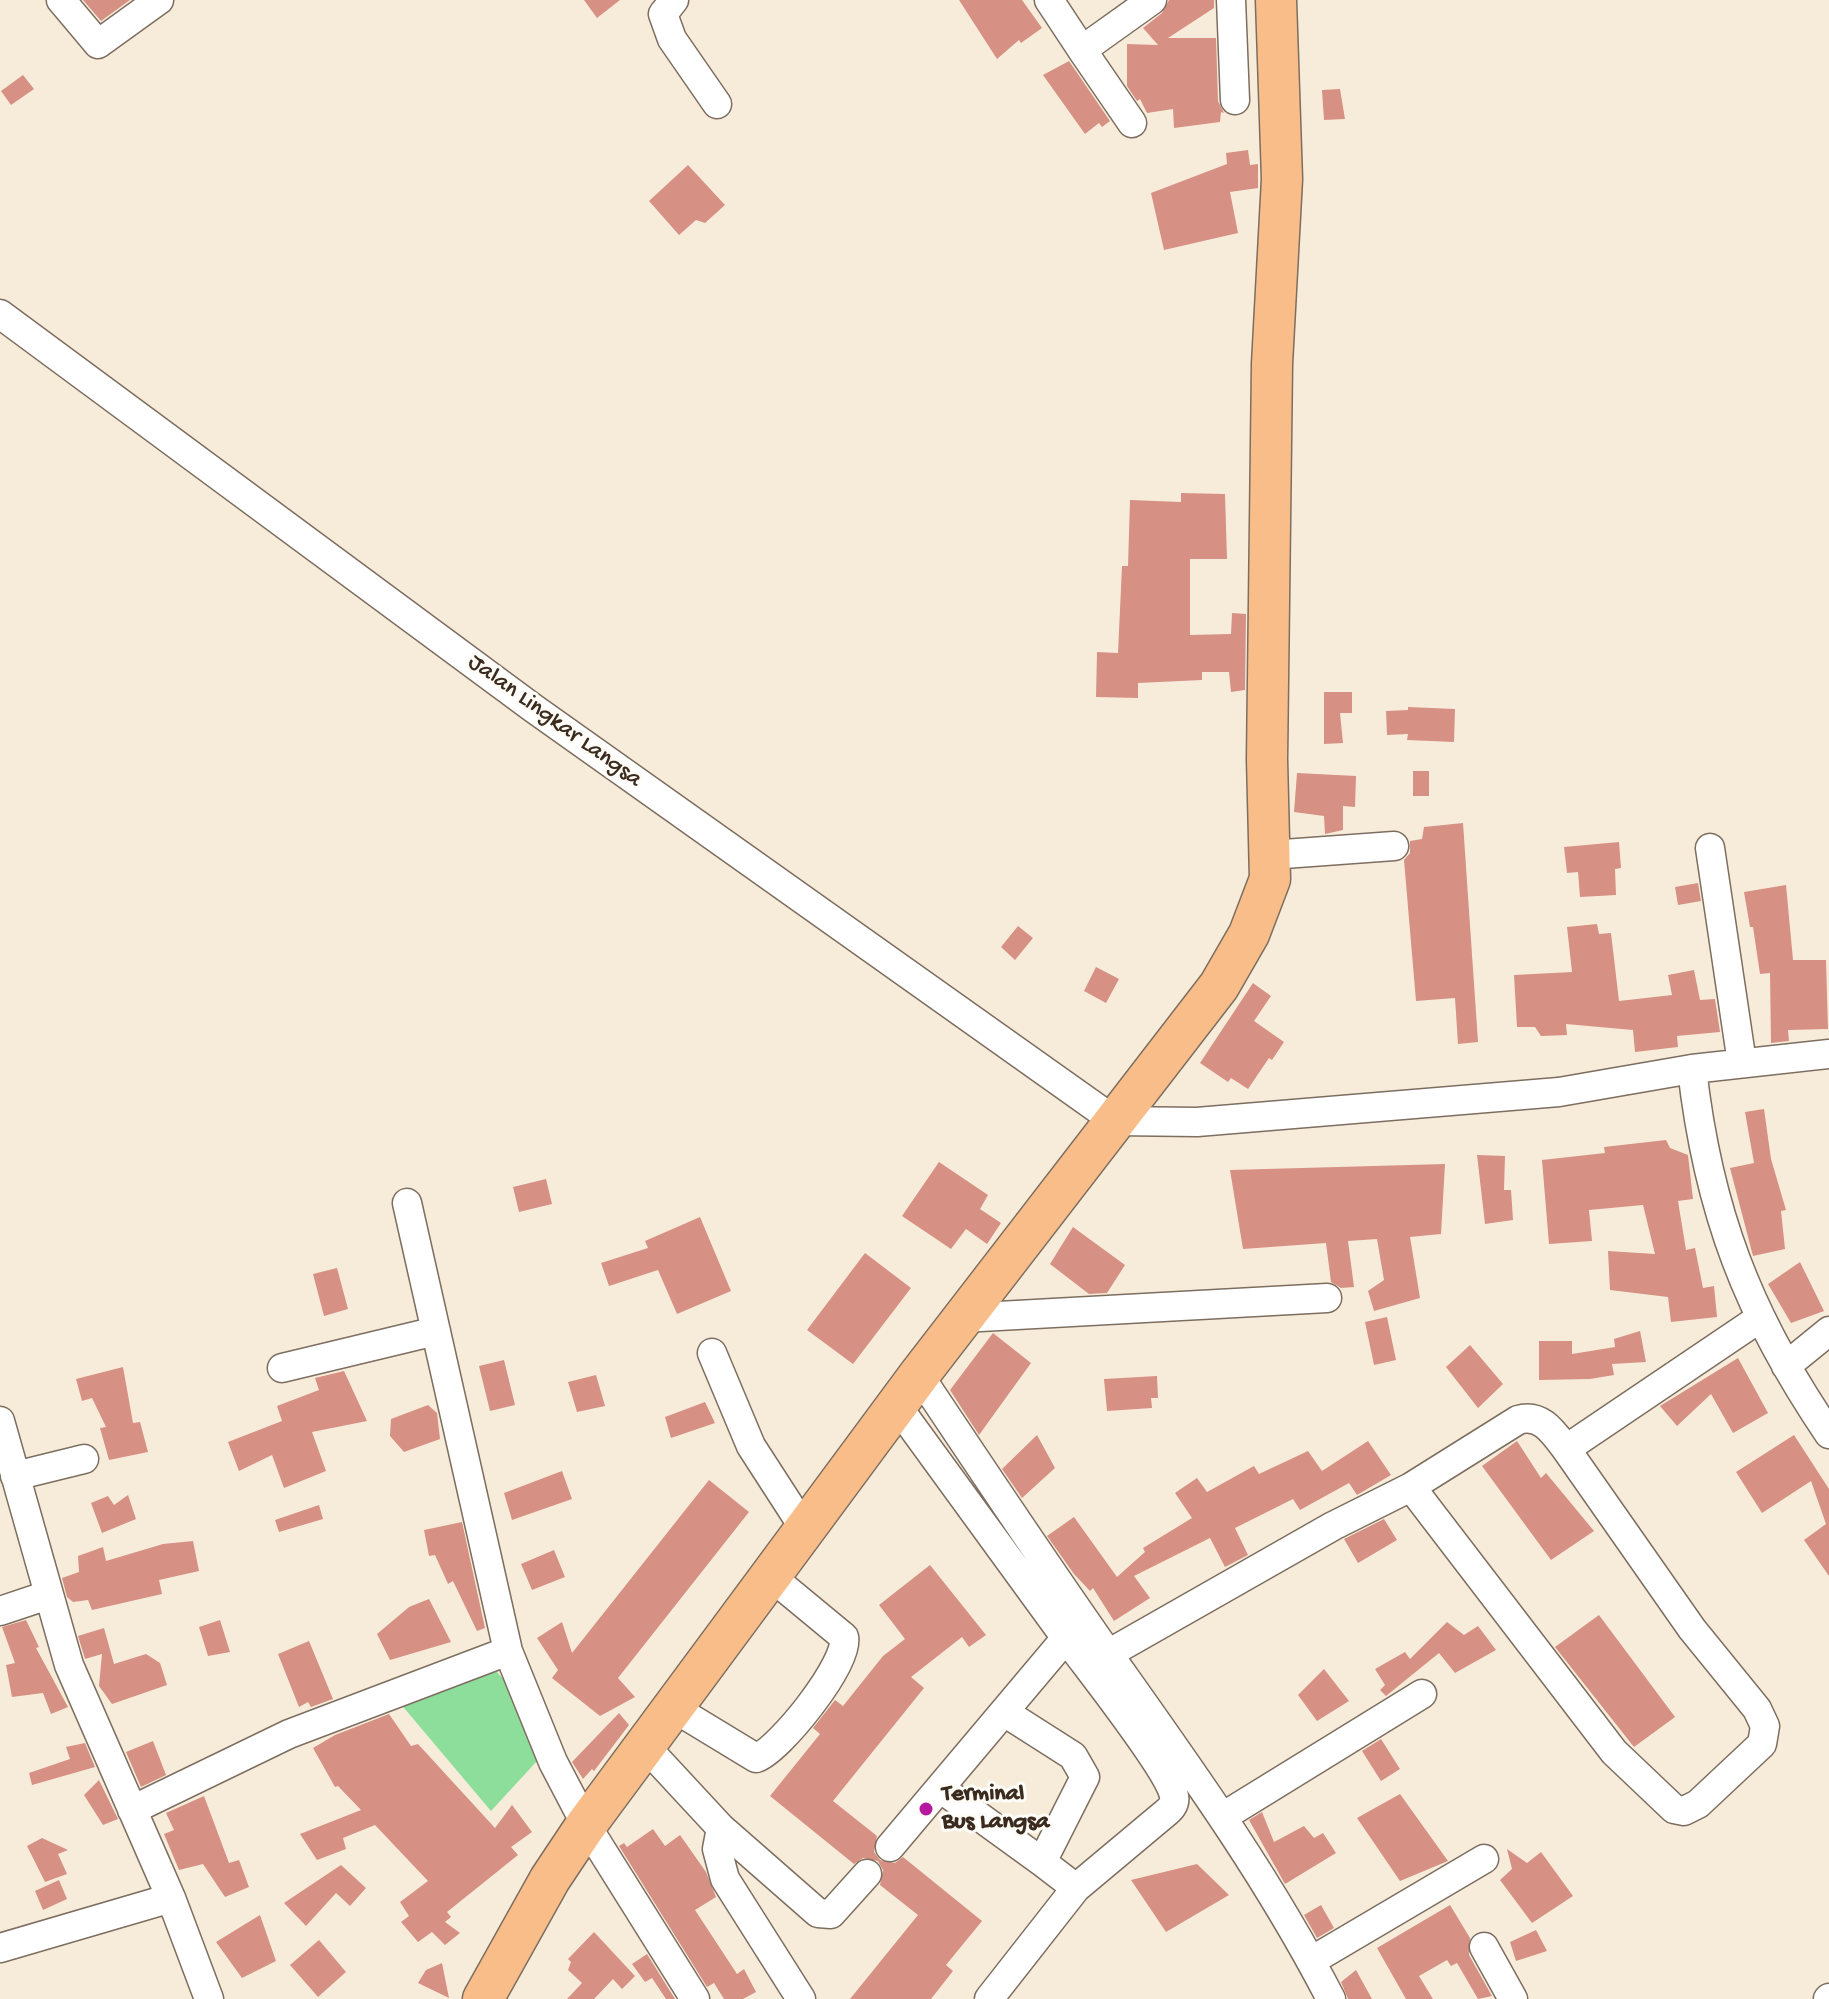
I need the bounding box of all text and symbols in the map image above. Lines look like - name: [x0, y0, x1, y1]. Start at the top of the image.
- street label: Jalan Lingkar Langsa: [461, 649, 647, 795]
- place label: Terminal Bus Langsa: [942, 1781, 1049, 1837]
- marker: Terminal Bus Langsa: [917, 1800, 935, 1818]

